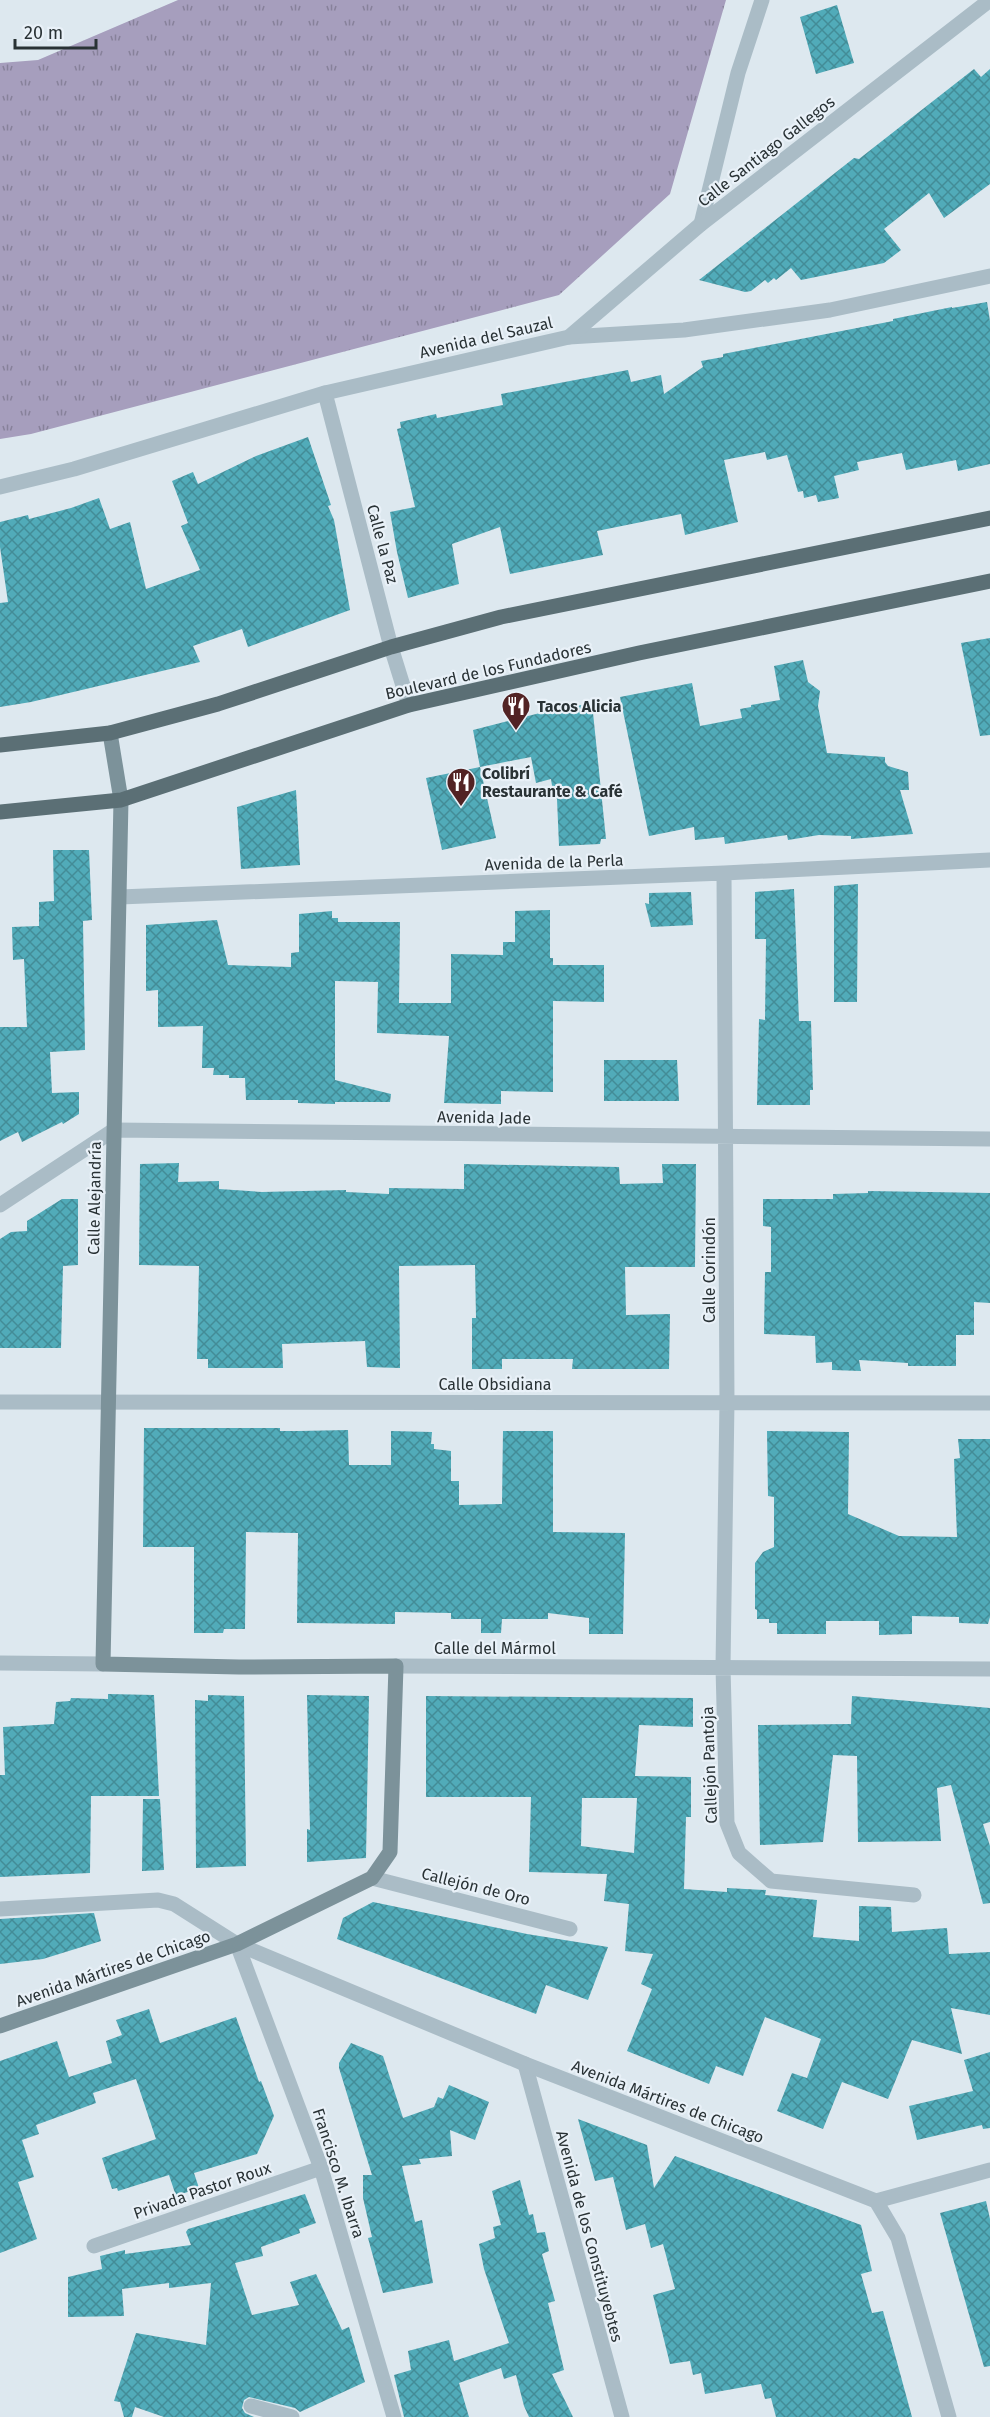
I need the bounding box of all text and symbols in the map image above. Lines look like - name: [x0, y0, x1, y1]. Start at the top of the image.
- scale bar: [15, 12, 96, 50]
- text: 20 m: [24, 22, 63, 44]
- street label: Calle Santiago Gallegos: [694, 92, 839, 211]
- street label: Avenida del Sauzal: [418, 313, 555, 362]
- street label: Calle la Paz: [363, 502, 402, 586]
- street label: Boulevard de los Fundadores: [383, 638, 593, 703]
- restaurant icon: Tacos Alicia: [500, 690, 532, 732]
- place label: Tacos Alicia: [537, 697, 622, 716]
- place label: Colibrí Restaurante & Café: [482, 764, 623, 801]
- restaurant icon: Colibrí Restaurante & Café: [445, 766, 477, 808]
- street label: Avenida de la Perla: [484, 851, 624, 874]
- street label: Avenida Jade: [437, 1107, 531, 1128]
- street label: Calle Alejandría: [84, 1141, 105, 1255]
- street label: Calle Corindón: [700, 1217, 719, 1323]
- street label: Calle Obsidiana: [438, 1375, 552, 1394]
- street label: Calle del Mármol: [434, 1639, 556, 1658]
- street label: Callejón Pantoja: [698, 1706, 721, 1824]
- street label: Callejón de Oro: [420, 1864, 532, 1909]
- street label: Avenida Mártires de Chicago: [13, 1926, 213, 2011]
- street label: Avenida Mártires de Chicago: [569, 2056, 767, 2147]
- street label: Francisco M. Ibarra: [309, 2106, 368, 2240]
- street label: Avenida de los Constituyebtes: [552, 2128, 627, 2344]
- street label: Privada Pastor Roux: [131, 2158, 274, 2223]

